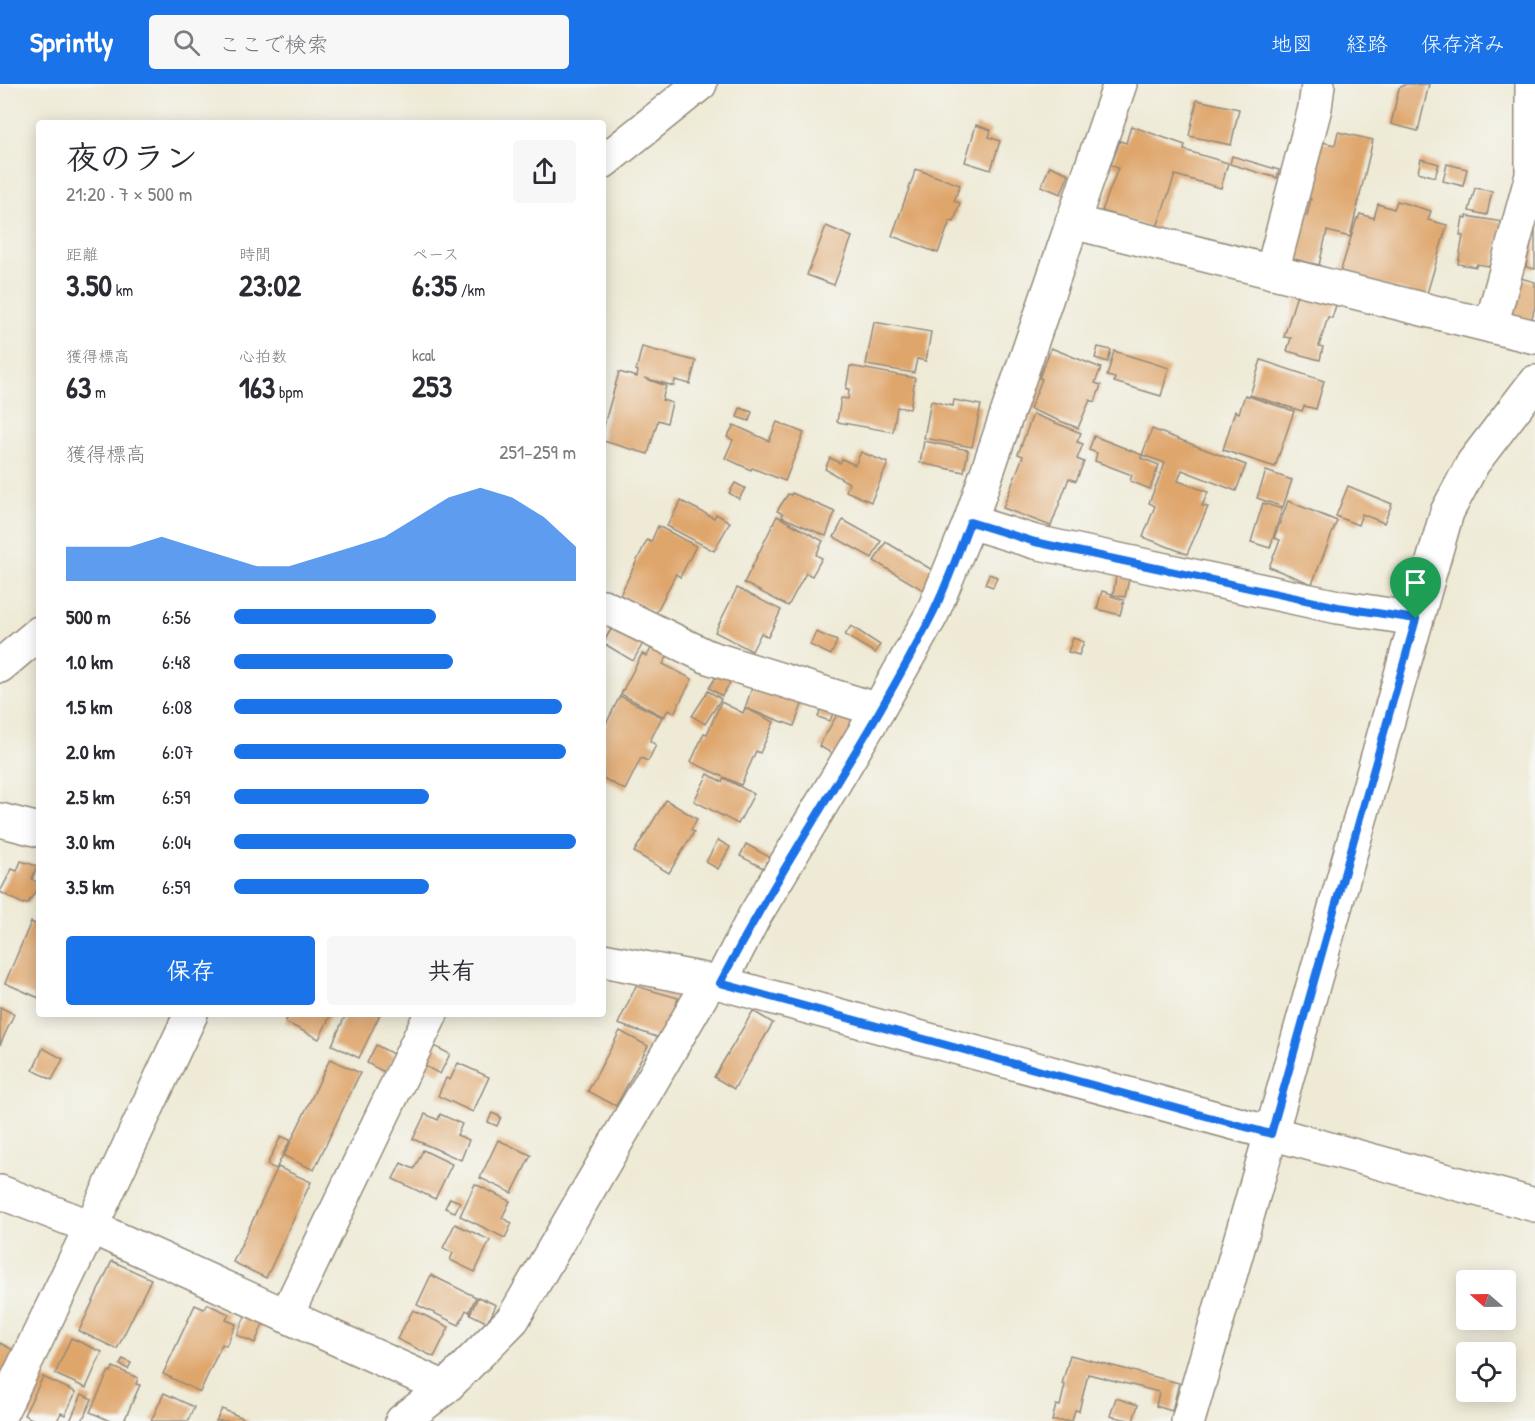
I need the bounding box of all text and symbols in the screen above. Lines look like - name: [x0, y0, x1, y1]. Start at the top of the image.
- search box: [149, 15, 569, 69]
- text: Sprintly: [30, 23, 113, 61]
- icon: search: [170, 26, 203, 59]
- text: ここで検索: [218, 29, 328, 59]
- text: 地図: [1271, 29, 1313, 58]
- text: 経路: [1346, 29, 1388, 58]
- text: 保存済み: [1421, 29, 1505, 58]
- text: 夜のラン: [66, 135, 198, 179]
- button: share: [513, 140, 576, 203]
- text: 21:20 · 7 × 500 m: [66, 180, 192, 207]
- text: 距離: [66, 243, 98, 265]
- text: 時間: [239, 243, 271, 265]
- text: ペース: [412, 243, 459, 265]
- text: 3.50: [66, 265, 112, 305]
- text: 23:02: [239, 265, 301, 305]
- text: 6:35: [412, 265, 457, 305]
- text: km: [112, 279, 133, 301]
- text: /km: [457, 279, 485, 301]
- text: kcal: [412, 344, 435, 366]
- text: 獲得標高: [66, 345, 130, 367]
- text: 心拍数: [239, 345, 287, 367]
- text: 253: [412, 366, 452, 406]
- text: 63: [66, 367, 91, 407]
- text: 163: [239, 367, 275, 407]
- text: m: [91, 381, 106, 403]
- text: bpm: [275, 381, 303, 403]
- text: 251–259 m: [499, 438, 576, 465]
- text: 獲得標高: [66, 440, 146, 467]
- pin: [1390, 557, 1441, 619]
- icon: arrive: [1399, 566, 1432, 599]
- text: 500 m: [66, 603, 111, 630]
- text: 6:56: [162, 603, 191, 630]
- text: 1.0 km: [66, 648, 113, 675]
- text: 6:48: [162, 648, 191, 675]
- text: 1.5 km: [66, 693, 113, 720]
- text: 6:08: [162, 693, 192, 720]
- text: 2.0 km: [66, 738, 115, 765]
- text: 6:07: [162, 738, 193, 765]
- text: 2.5 km: [66, 783, 115, 810]
- text: 6:59: [162, 783, 190, 810]
- text: 3.0 km: [66, 828, 115, 855]
- text: 6:04: [162, 828, 191, 855]
- text: 3.5 km: [66, 873, 114, 900]
- text: 6:59: [162, 873, 190, 900]
- button: 保存: [66, 936, 315, 1005]
- button: 共有: [327, 936, 576, 1005]
- north arrow: [1456, 1270, 1516, 1330]
- map controls: [1456, 1270, 1516, 1402]
- button: locate: [1456, 1342, 1516, 1402]

